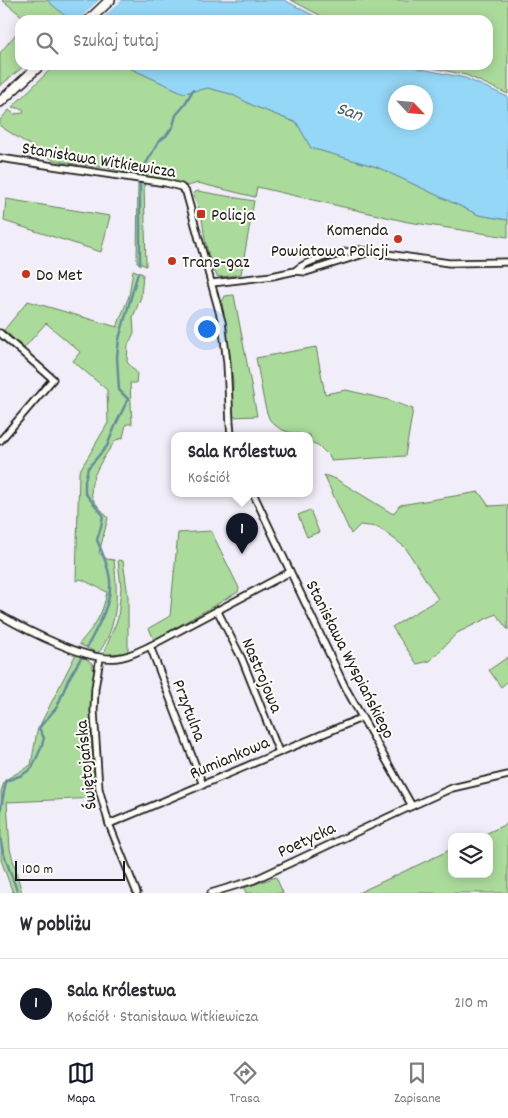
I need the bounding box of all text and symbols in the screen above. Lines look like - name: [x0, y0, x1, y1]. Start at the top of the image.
- search box: [15, 15, 493, 70]
- icon: search: [33, 29, 61, 57]
- text: Szukaj tutaj: [73, 29, 159, 56]
- north arrow: [388, 85, 433, 130]
- water label: San: [332, 96, 367, 131]
- street label: Stanisława Witkiewicza: [20, 137, 178, 186]
- place label: Policja: [211, 204, 256, 229]
- marker: Policja: [195, 208, 207, 220]
- place label: Komenda Powiatowa Policji: [271, 219, 389, 265]
- marker: Komenda Powiatowa Policji: [392, 233, 404, 245]
- place label: Trans-gaz: [182, 251, 250, 276]
- marker: Trans-gaz: [166, 255, 178, 267]
- place label: Do Met: [36, 264, 83, 289]
- marker: Do Met: [20, 268, 32, 280]
- your location: [194, 316, 220, 342]
- popup: [171, 432, 313, 497]
- text: Sala Królestwa: [188, 440, 296, 467]
- text: Kościół: [188, 467, 230, 490]
- pin: 1: [226, 513, 258, 554]
- street label: Stanisława Wyspiańskiego: [298, 577, 400, 744]
- street label: Nastrojowa: [234, 635, 288, 718]
- street label: Przytulna: [164, 676, 211, 746]
- street label: Świętojańska: [70, 718, 105, 811]
- street label: Rumiankowa: [186, 731, 274, 787]
- street label: Poetycka: [274, 817, 341, 866]
- map controls: [448, 833, 493, 878]
- button: layers: [448, 833, 493, 878]
- scale bar: [15, 858, 125, 881]
- text: 100 m: [22, 860, 53, 880]
- text: W pobliżu: [20, 911, 91, 941]
- text: Sala Królestwa: [67, 979, 175, 1006]
- text: 1: [34, 992, 38, 1015]
- text: 210 m: [454, 992, 488, 1015]
- text: Kościół · Stanisława Witkiewicza: [67, 1006, 258, 1029]
- tab: Mapa: [67, 1059, 95, 1109]
- tab: Trasa: [230, 1059, 259, 1109]
- tab: Zapisane: [394, 1059, 441, 1109]

